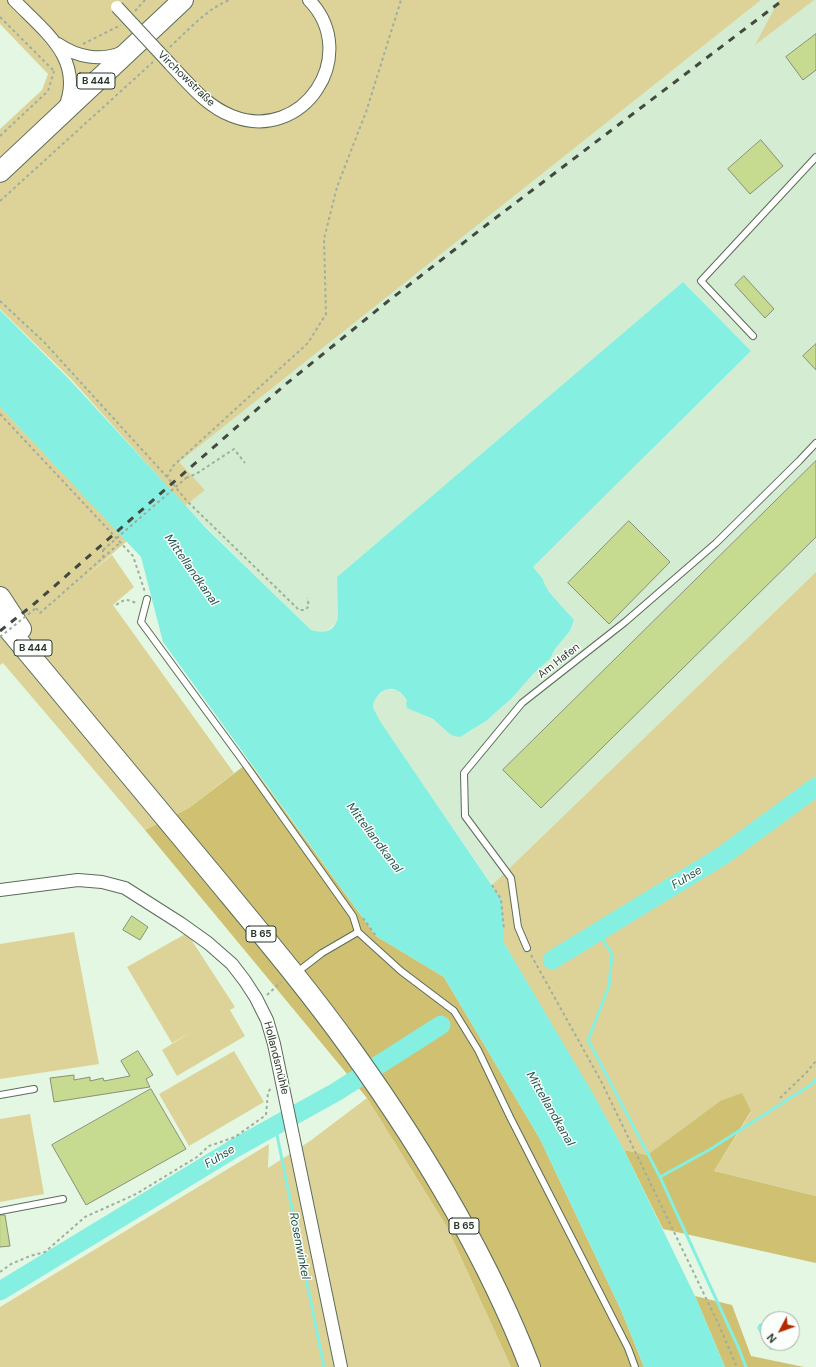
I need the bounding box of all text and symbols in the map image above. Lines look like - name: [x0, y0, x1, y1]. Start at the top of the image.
- street label: Virchowstraße: [155, 48, 217, 110]
- road number: B 444: [77, 73, 115, 89]
- water label: Mittellandkanal: [161, 531, 221, 609]
- road number: B 444: [14, 640, 52, 656]
- street label: Am Hafen: [535, 641, 583, 681]
- water label: Mittellandkanal: [343, 800, 405, 876]
- water label: Fuhse: [669, 863, 705, 893]
- road number: B 65: [246, 926, 276, 942]
- street label: Hollandsmühle: [261, 1020, 291, 1096]
- water label: Mittellandkanal: [523, 1069, 577, 1149]
- water label: Fuhse: [202, 1142, 238, 1172]
- water label: Rosenwinkel: [285, 1211, 313, 1281]
- road number: B 65: [449, 1218, 479, 1234]
- north arrow: [760, 1311, 800, 1351]
- text: N: [764, 1331, 780, 1346]

